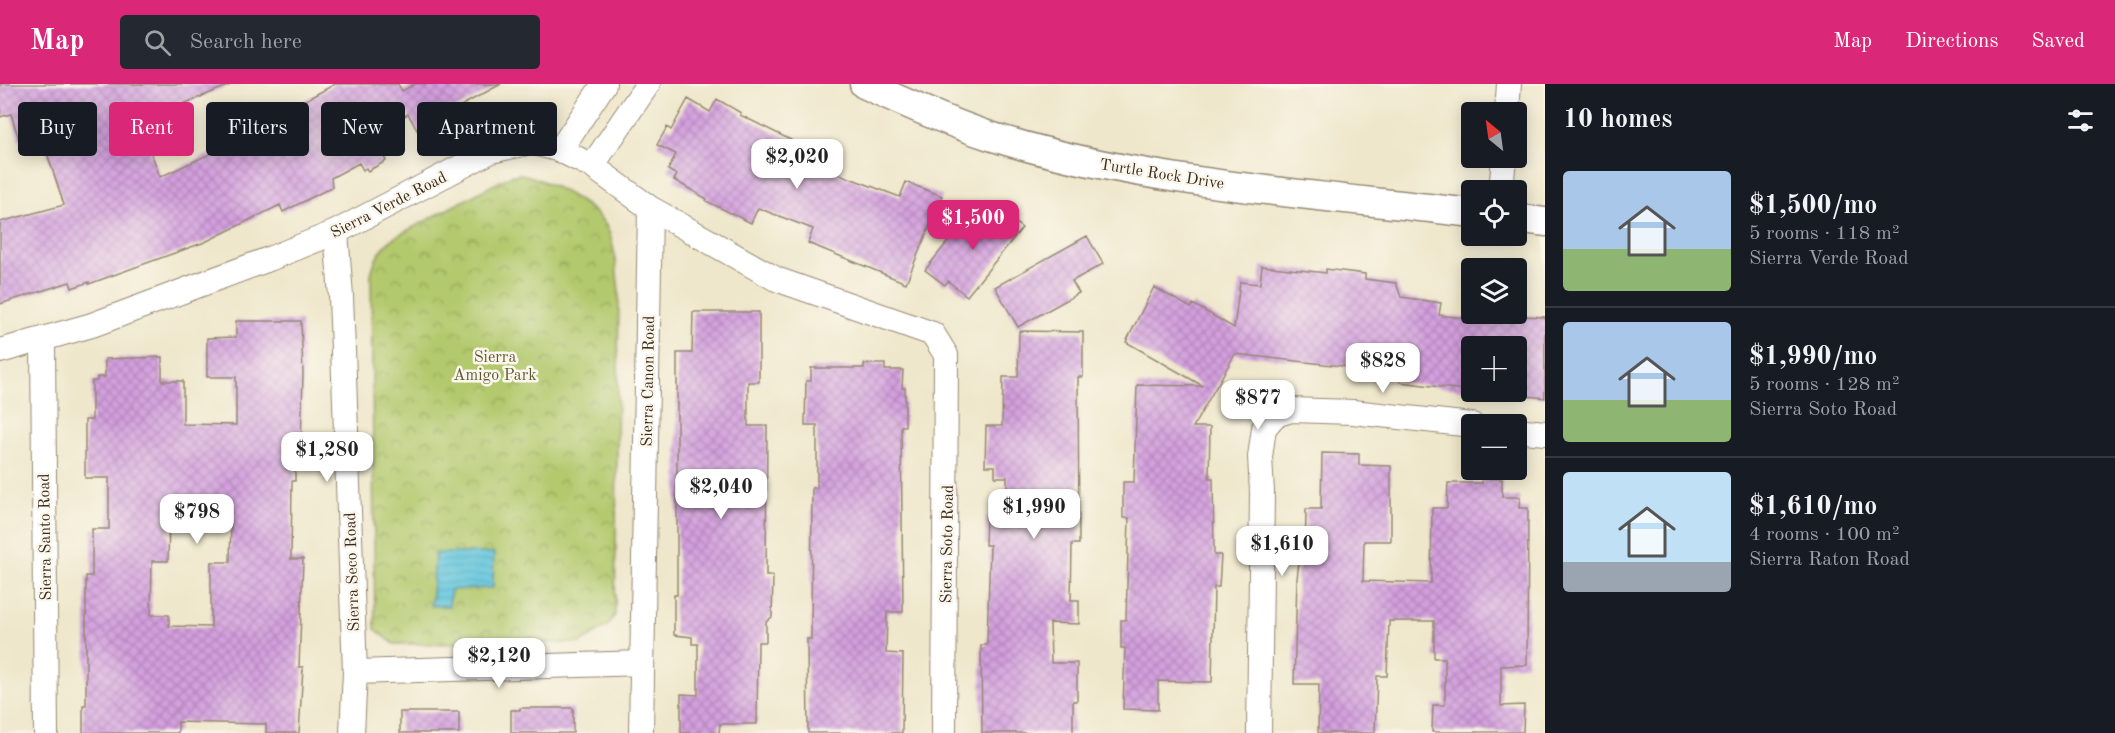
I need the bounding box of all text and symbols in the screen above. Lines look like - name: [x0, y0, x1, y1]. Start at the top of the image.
- search box: [120, 15, 540, 69]
- icon: search: [141, 26, 174, 59]
- text: Map: [30, 28, 84, 56]
- text: Search here: [189, 31, 302, 53]
- text: Map: [1833, 31, 1872, 52]
- text: Directions: [1905, 31, 1999, 52]
- text: Saved: [2032, 31, 2085, 52]
- chip: Buy: [18, 102, 97, 156]
- chip: Rent: [109, 102, 194, 156]
- chip: Filters: [206, 102, 309, 156]
- chip: New: [321, 102, 405, 156]
- chip: Apartment: [417, 102, 557, 156]
- north arrow: [1461, 102, 1527, 168]
- map controls: [1461, 102, 1527, 480]
- icon: filters: [2064, 104, 2097, 137]
- text: 10 homes: [1563, 107, 1672, 133]
- pin: $2,020: [748, 139, 846, 190]
- text: $2,020: [765, 148, 829, 168]
- street label: Turtle Rock Drive: [1098, 157, 1225, 193]
- street label: Sierra Verde Road: [328, 170, 449, 242]
- button: locate: [1461, 180, 1527, 246]
- text: $1,500/mo: [1749, 193, 1877, 219]
- icon: home: [1611, 195, 1683, 267]
- pin: $1,500: [924, 200, 1022, 251]
- text: $1,500: [941, 209, 1005, 229]
- text: 5 rooms · 118 m²: [1749, 224, 1899, 244]
- text: Sierra Verde Road: [1749, 249, 1909, 269]
- button: layers: [1461, 258, 1527, 324]
- street label: Sierra Canon Road: [640, 315, 658, 447]
- button: +: [1461, 336, 1527, 402]
- pin: $828: [1347, 343, 1419, 394]
- text: $1,990/mo: [1749, 344, 1877, 370]
- icon: home: [1611, 346, 1683, 418]
- park label: Sierra Amigo Park: [453, 350, 537, 384]
- text: $828: [1360, 352, 1406, 372]
- text: 5 rooms · 128 m²: [1749, 375, 1899, 395]
- pin: $877: [1222, 380, 1294, 431]
- text: $877: [1235, 389, 1281, 409]
- text: Sierra Soto Road: [1749, 400, 1897, 420]
- button: −: [1461, 414, 1527, 480]
- pin: $1,280: [278, 432, 376, 483]
- text: $1,280: [295, 441, 359, 461]
- pin: $2,040: [672, 469, 770, 520]
- street label: Sierra Santo Road: [37, 473, 55, 601]
- text: $2,040: [689, 478, 753, 498]
- street label: Sierra Soto Road: [939, 485, 957, 603]
- pin: $1,990: [985, 489, 1083, 540]
- pin: $798: [161, 494, 233, 545]
- text: $1,610/mo: [1749, 494, 1877, 520]
- icon: home: [1611, 496, 1683, 568]
- text: $1,990: [1002, 498, 1066, 518]
- text: $798: [174, 503, 220, 523]
- street label: Sierra Seco Road: [343, 512, 363, 632]
- text: 4 rooms · 100 m²: [1749, 525, 1899, 545]
- pin: $1,610: [1233, 526, 1331, 577]
- text: $1,610: [1250, 535, 1314, 555]
- text: Sierra Raton Road: [1749, 550, 1910, 570]
- pin: $2,120: [450, 638, 548, 689]
- text: $2,120: [467, 647, 531, 667]

